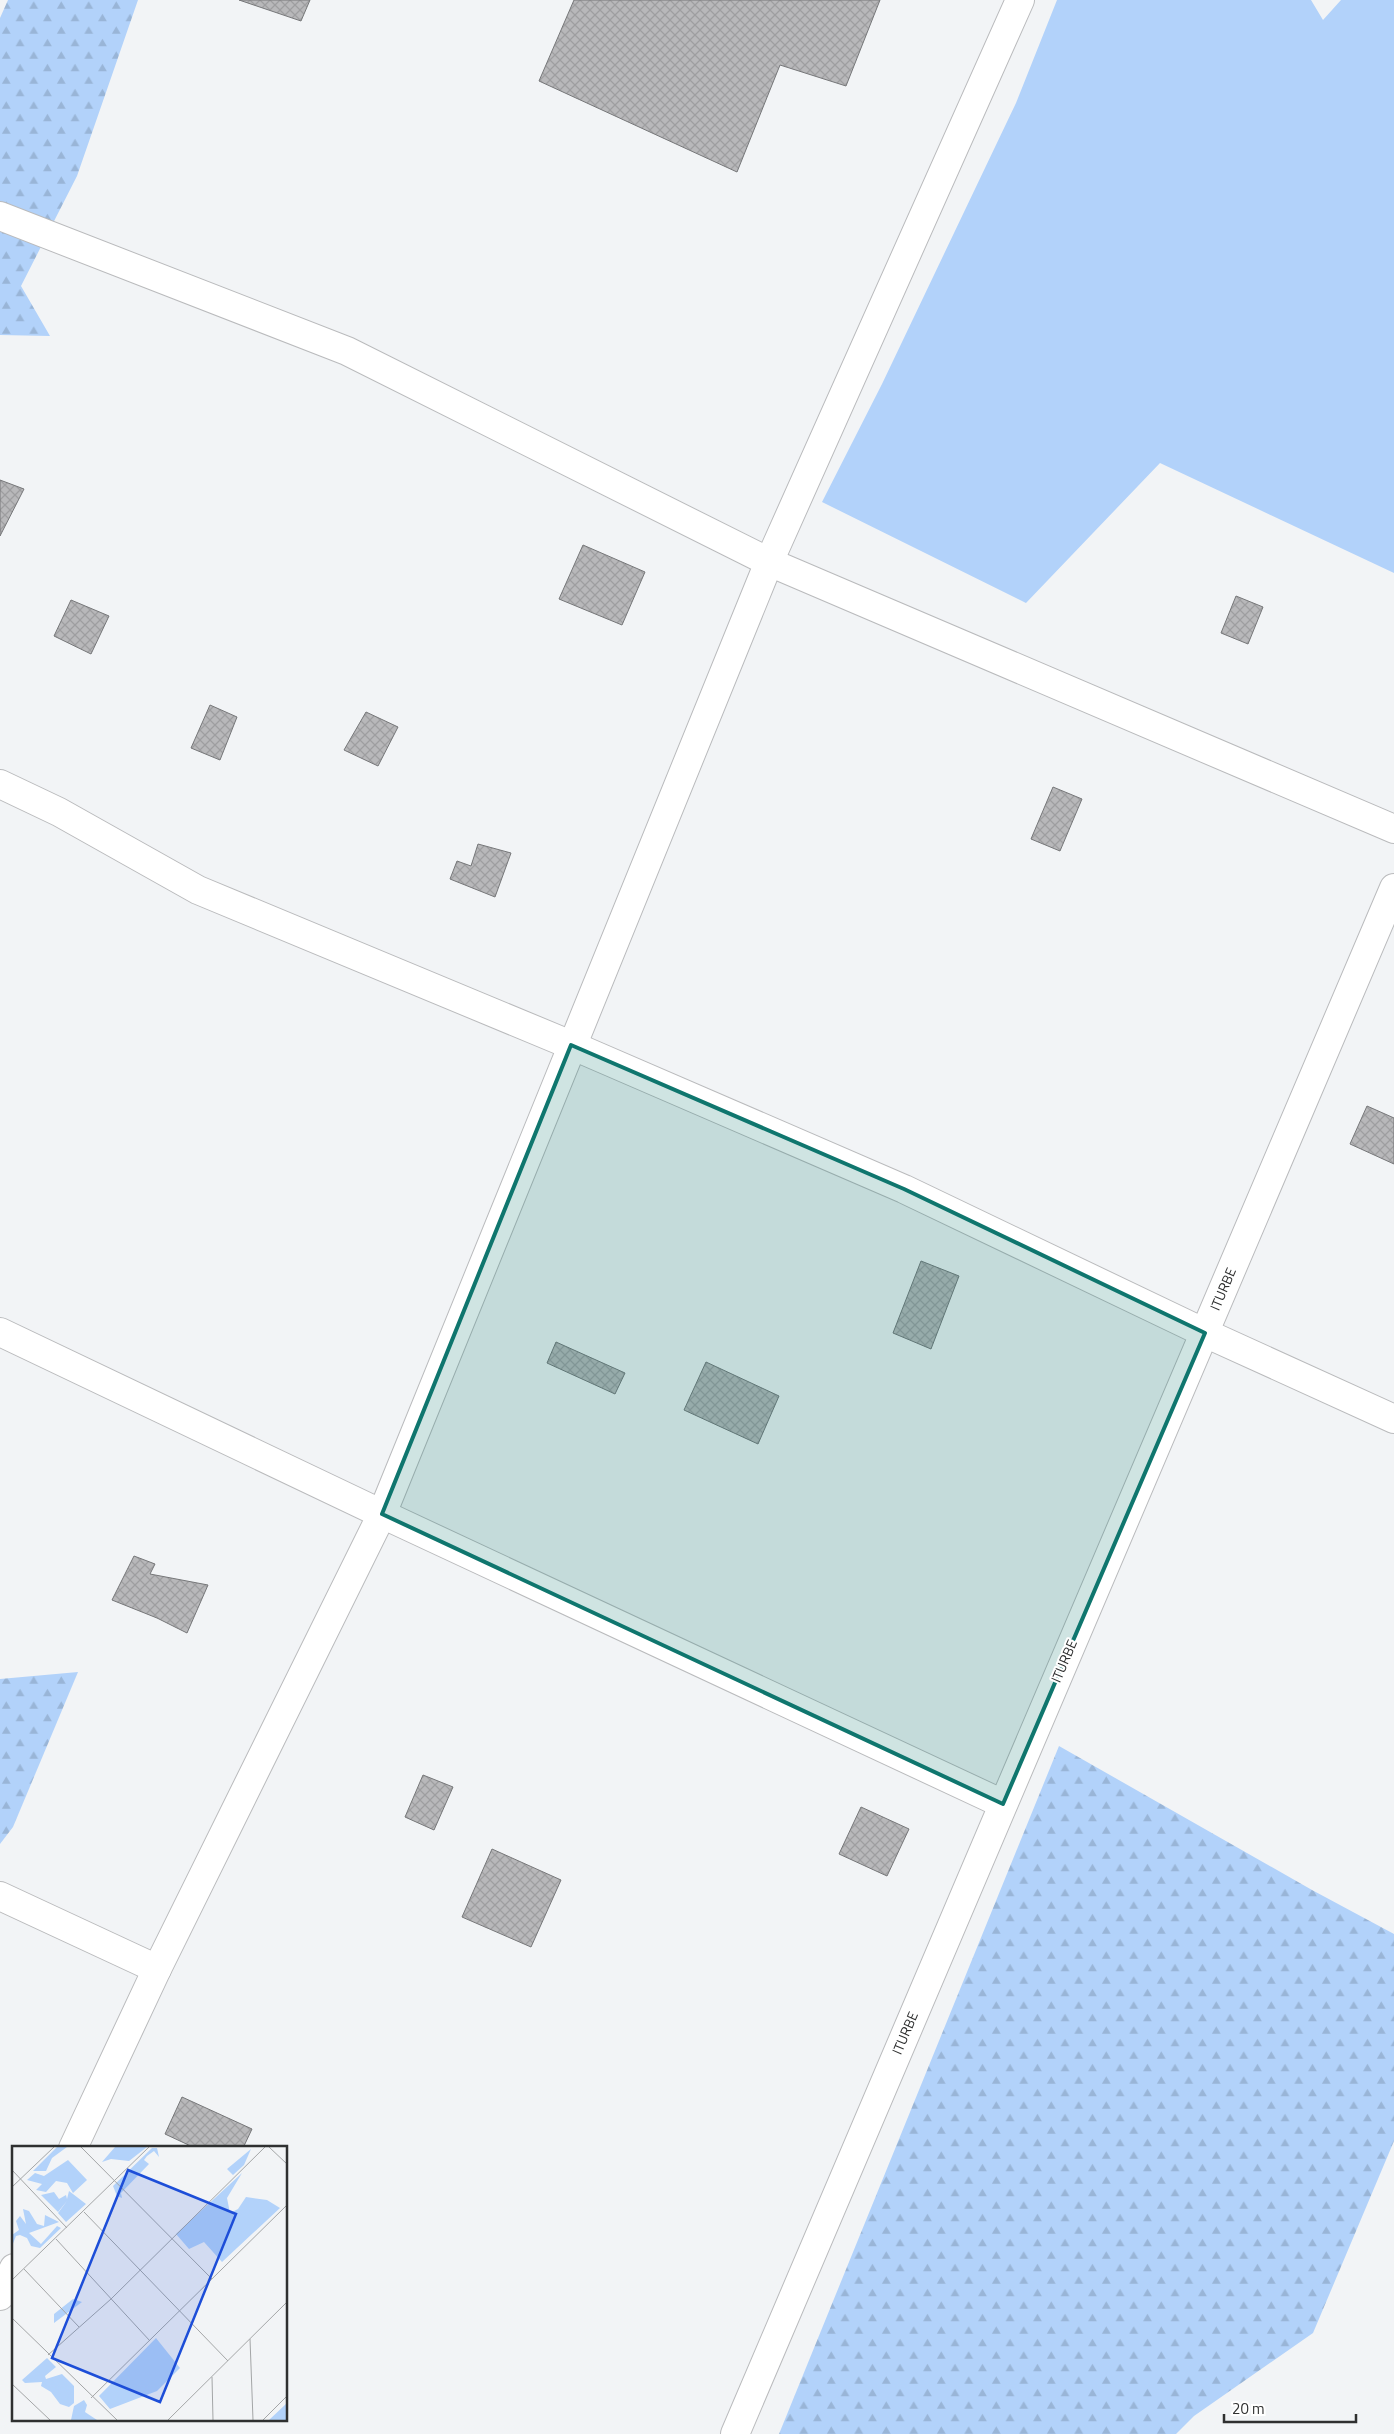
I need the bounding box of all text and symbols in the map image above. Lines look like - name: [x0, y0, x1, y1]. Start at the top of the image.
- street label: ITURBE: [1204, 1264, 1241, 1314]
- street label: ITURBE: [1045, 1636, 1082, 1686]
- street label: ITURBE: [886, 2008, 923, 2058]
- inset map: [12, 2146, 288, 2422]
- scale bar: [1224, 2392, 1356, 2424]
- text: 20 m: [1232, 2397, 1265, 2420]

